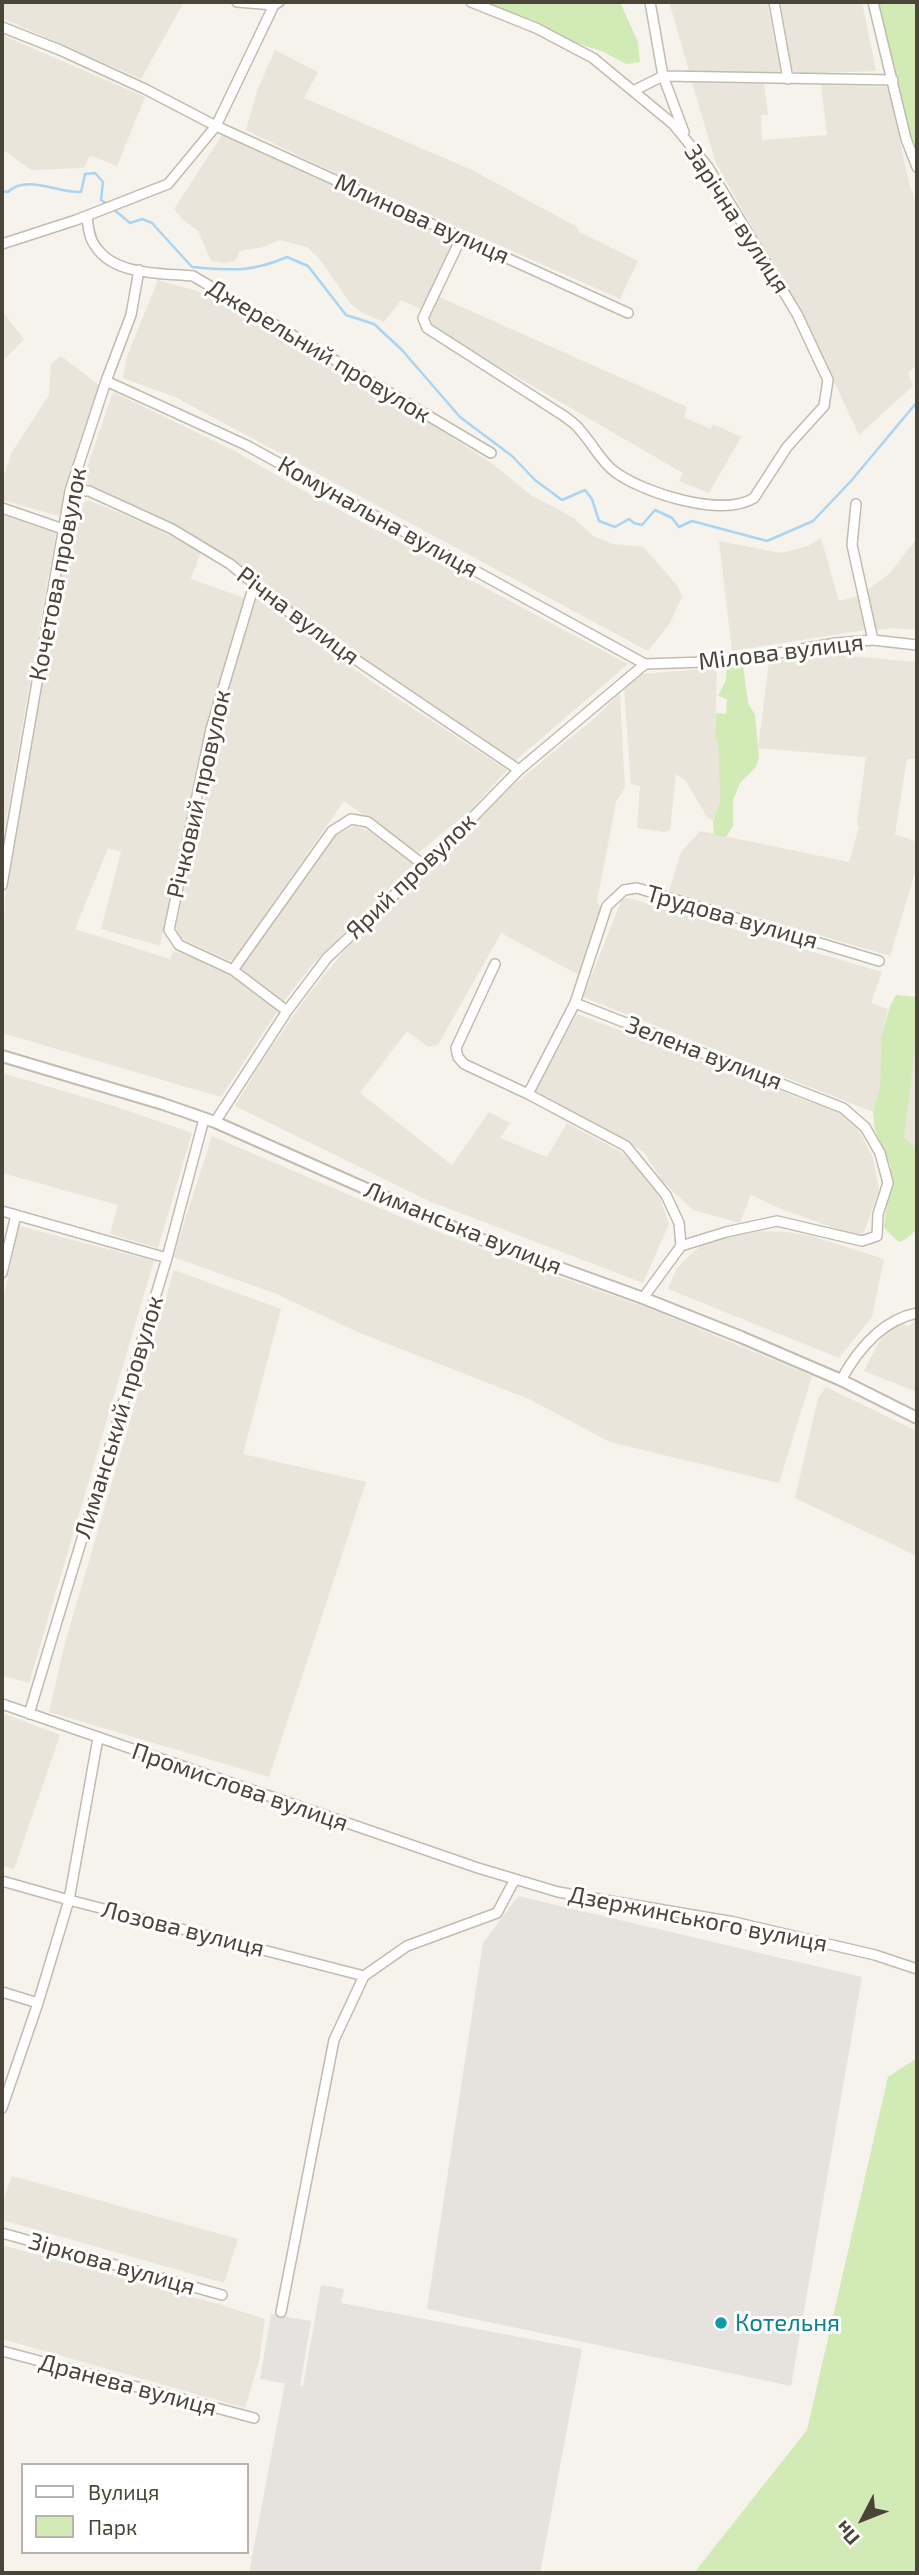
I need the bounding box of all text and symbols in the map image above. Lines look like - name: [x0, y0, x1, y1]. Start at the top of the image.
- street label: Зарічна вулиця: [678, 139, 796, 299]
- street label: Млинова вулиця: [330, 168, 514, 270]
- street label: Джерельний провулок: [202, 273, 436, 429]
- street label: Комунальна вулиця: [273, 450, 483, 584]
- street label: Кочетова провулок: [23, 465, 93, 683]
- street label: Річна вулиця: [231, 561, 365, 671]
- street label: Мілова вулиця: [697, 628, 865, 676]
- street label: Річковий провулок: [161, 687, 237, 901]
- street label: Ярий провулок: [340, 807, 482, 945]
- street label: Трудова вулиця: [643, 879, 821, 955]
- street label: Зелена вулиця: [622, 1010, 786, 1096]
- street label: Лиманська вулиця: [360, 1175, 566, 1281]
- street label: Лиманський провулок: [68, 1292, 170, 1542]
- street label: Промислова вулиця: [128, 1736, 352, 1838]
- street label: Дзержинського вулиця: [566, 1880, 830, 1958]
- street label: Лозова вулиця: [99, 1895, 267, 1963]
- street label: Зіркова вулиця: [26, 2227, 198, 2301]
- place label: Котельня: [735, 2309, 840, 2337]
- marker: Котельня: [713, 2315, 729, 2331]
- street label: Дранева вулиця: [36, 2347, 220, 2423]
- legend: [21, 2463, 248, 2554]
- text: Вулиця: [88, 2479, 159, 2504]
- north arrow: [828, 2484, 898, 2554]
- text: Парк: [88, 2514, 137, 2539]
- text: Пн: [830, 2517, 864, 2550]

